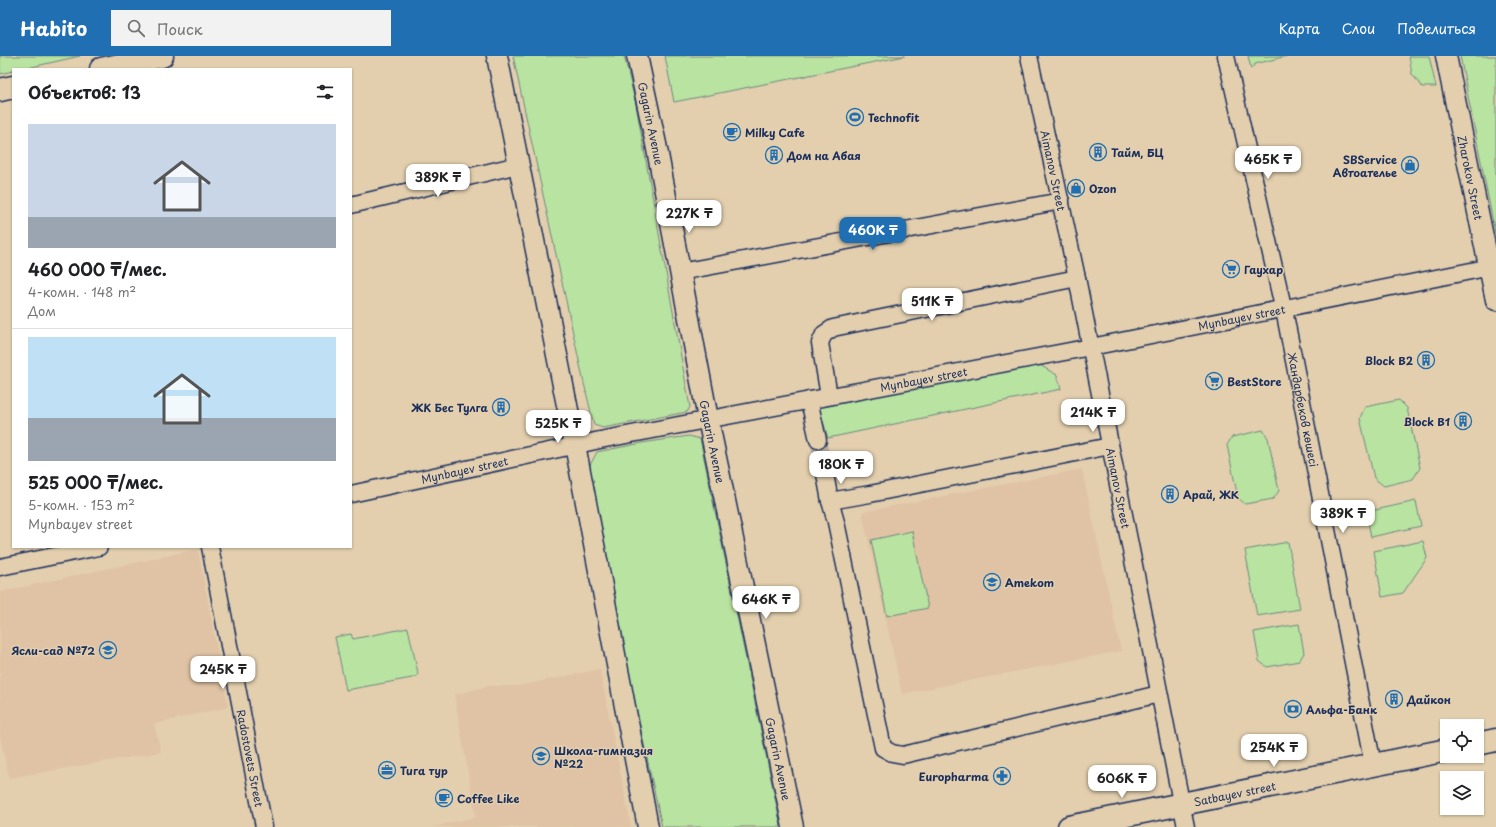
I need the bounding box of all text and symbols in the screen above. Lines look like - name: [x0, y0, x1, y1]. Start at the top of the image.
- search box: [111, 10, 391, 46]
- text: Habito: [20, 14, 87, 42]
- icon: search: [125, 17, 147, 39]
- text: Поиск: [157, 17, 203, 40]
- text: Карта: [1279, 18, 1320, 39]
- text: Слои: [1342, 18, 1375, 39]
- text: Поделиться: [1397, 18, 1476, 39]
- text: Объектов: 13: [28, 79, 141, 105]
- street label: Gagarin Avenue: [634, 80, 668, 166]
- icon: filters: [314, 81, 336, 103]
- sports icon: Technofit: [845, 107, 865, 127]
- place label: Technofit: [868, 109, 919, 126]
- cafe icon: Milky Cafe: [722, 122, 742, 142]
- place label: Milky Cafe: [745, 124, 805, 141]
- street label: Aimanov Street: [1037, 128, 1071, 213]
- street label: Zharokov Street: [1454, 134, 1488, 222]
- building icon: Тайм, БЦ: [1088, 142, 1108, 162]
- place label: Тайм, БЦ: [1111, 144, 1163, 161]
- building icon: Дом на Абая: [764, 145, 784, 165]
- pin: 465K ₸: [1235, 146, 1301, 180]
- place label: Дом на Абая: [786, 147, 861, 164]
- text: 465K ₸: [1244, 149, 1292, 168]
- icon: home: [146, 150, 218, 222]
- place label: SBService Автоателье: [1333, 151, 1397, 181]
- shop icon: SBService Автоателье: [1400, 155, 1420, 175]
- pin: 389K ₸: [405, 164, 471, 198]
- text: 389K ₸: [415, 167, 461, 186]
- shop icon: Ozon: [1066, 178, 1086, 198]
- place label: Ozon: [1089, 180, 1117, 197]
- pin: 227K ₸: [656, 200, 722, 234]
- text: 227K ₸: [666, 203, 712, 222]
- pin: 460K ₸: [840, 217, 906, 251]
- text: 460K ₸: [848, 220, 898, 239]
- text: 460 000 ₸/мес.: [28, 256, 167, 282]
- supermarket icon: Гаухар: [1221, 259, 1241, 279]
- place label: Гаухар: [1244, 261, 1283, 278]
- text: 4-комн. · 148 m²: [28, 282, 136, 301]
- pin: 511K ₸: [899, 288, 965, 322]
- text: 511K ₸: [911, 291, 953, 310]
- street label: Mynbayev street: [1196, 300, 1287, 334]
- text: Дом: [28, 301, 56, 320]
- building icon: Block B2: [1416, 350, 1436, 370]
- street label: Жандарбеков көшесі: [1284, 351, 1323, 468]
- place label: Block B2: [1365, 352, 1413, 369]
- street label: Mynbayev street: [878, 362, 969, 395]
- icon: home: [146, 363, 218, 435]
- supermarket icon: BestStore: [1204, 371, 1224, 391]
- place label: BestStore: [1227, 373, 1282, 390]
- building icon: ЖК Бес Тулга: [491, 397, 511, 417]
- place label: ЖК Бес Тулга: [411, 399, 489, 416]
- street label: Gagarin Avenue: [696, 399, 730, 485]
- pin: 214K ₸: [1060, 399, 1126, 433]
- text: 214K ₸: [1070, 402, 1116, 421]
- pin: 525K ₸: [525, 410, 591, 444]
- building icon: Block B1: [1453, 411, 1473, 431]
- text: 525K ₸: [535, 413, 581, 432]
- place label: Block B1: [1404, 413, 1450, 430]
- street label: Aimanov Street: [1102, 446, 1135, 530]
- pin: 180K ₸: [808, 451, 874, 485]
- street label: Mynbayev street: [419, 452, 510, 487]
- text: 180K ₸: [818, 454, 864, 473]
- text: 525 000 ₸/мес.: [28, 469, 163, 495]
- building icon: Арай, ЖК: [1160, 484, 1180, 504]
- place label: Арай, ЖК: [1183, 486, 1239, 503]
- text: 5-комн. · 153 m²: [28, 495, 135, 514]
- pin: 389K ₸: [1310, 500, 1376, 534]
- text: 389K ₸: [1320, 503, 1366, 522]
- text: Mynbayev street: [28, 514, 133, 533]
- school or university icon: Amekom: [982, 572, 1002, 592]
- place label: Amekom: [1005, 574, 1054, 591]
- pin: 646K ₸: [733, 586, 799, 620]
- text: 646K ₸: [741, 589, 791, 608]
- school or university icon: Ясли-сад №72: [98, 640, 118, 660]
- place label: Ясли-сад №72: [12, 642, 95, 659]
- pin: 245K ₸: [190, 656, 256, 690]
- text: 245K ₸: [199, 659, 247, 678]
- building icon: Дайкон: [1384, 689, 1404, 709]
- place label: Дайкон: [1406, 691, 1451, 708]
- bank icon: Альфа-Банк: [1283, 699, 1303, 719]
- place label: Альфа-Банк: [1306, 701, 1378, 718]
- street label: Radostovets Street: [233, 708, 269, 809]
- street label: Gagarin Avenue: [762, 716, 796, 802]
- map controls: [1440, 719, 1484, 815]
- button: locate: [1440, 719, 1484, 763]
- pin: 254K ₸: [1241, 734, 1307, 768]
- text: 254K ₸: [1250, 737, 1298, 756]
- place label: Школа-гимназия №22: [554, 742, 653, 772]
- school or university icon: Школа-гимназия №22: [531, 746, 551, 766]
- office icon: Тига тур: [377, 760, 397, 780]
- place label: Тига тур: [400, 762, 448, 779]
- pin: 606K ₸: [1089, 765, 1155, 799]
- pharmacy icon: Europharma: [992, 766, 1012, 786]
- place label: Europharma: [919, 768, 989, 785]
- text: 606K ₸: [1097, 768, 1147, 787]
- button: layers: [1440, 771, 1484, 815]
- street label: Satbayev street: [1192, 777, 1278, 810]
- cafe icon: Coffee Like: [434, 788, 454, 808]
- place label: Coffee Like: [457, 790, 520, 807]

